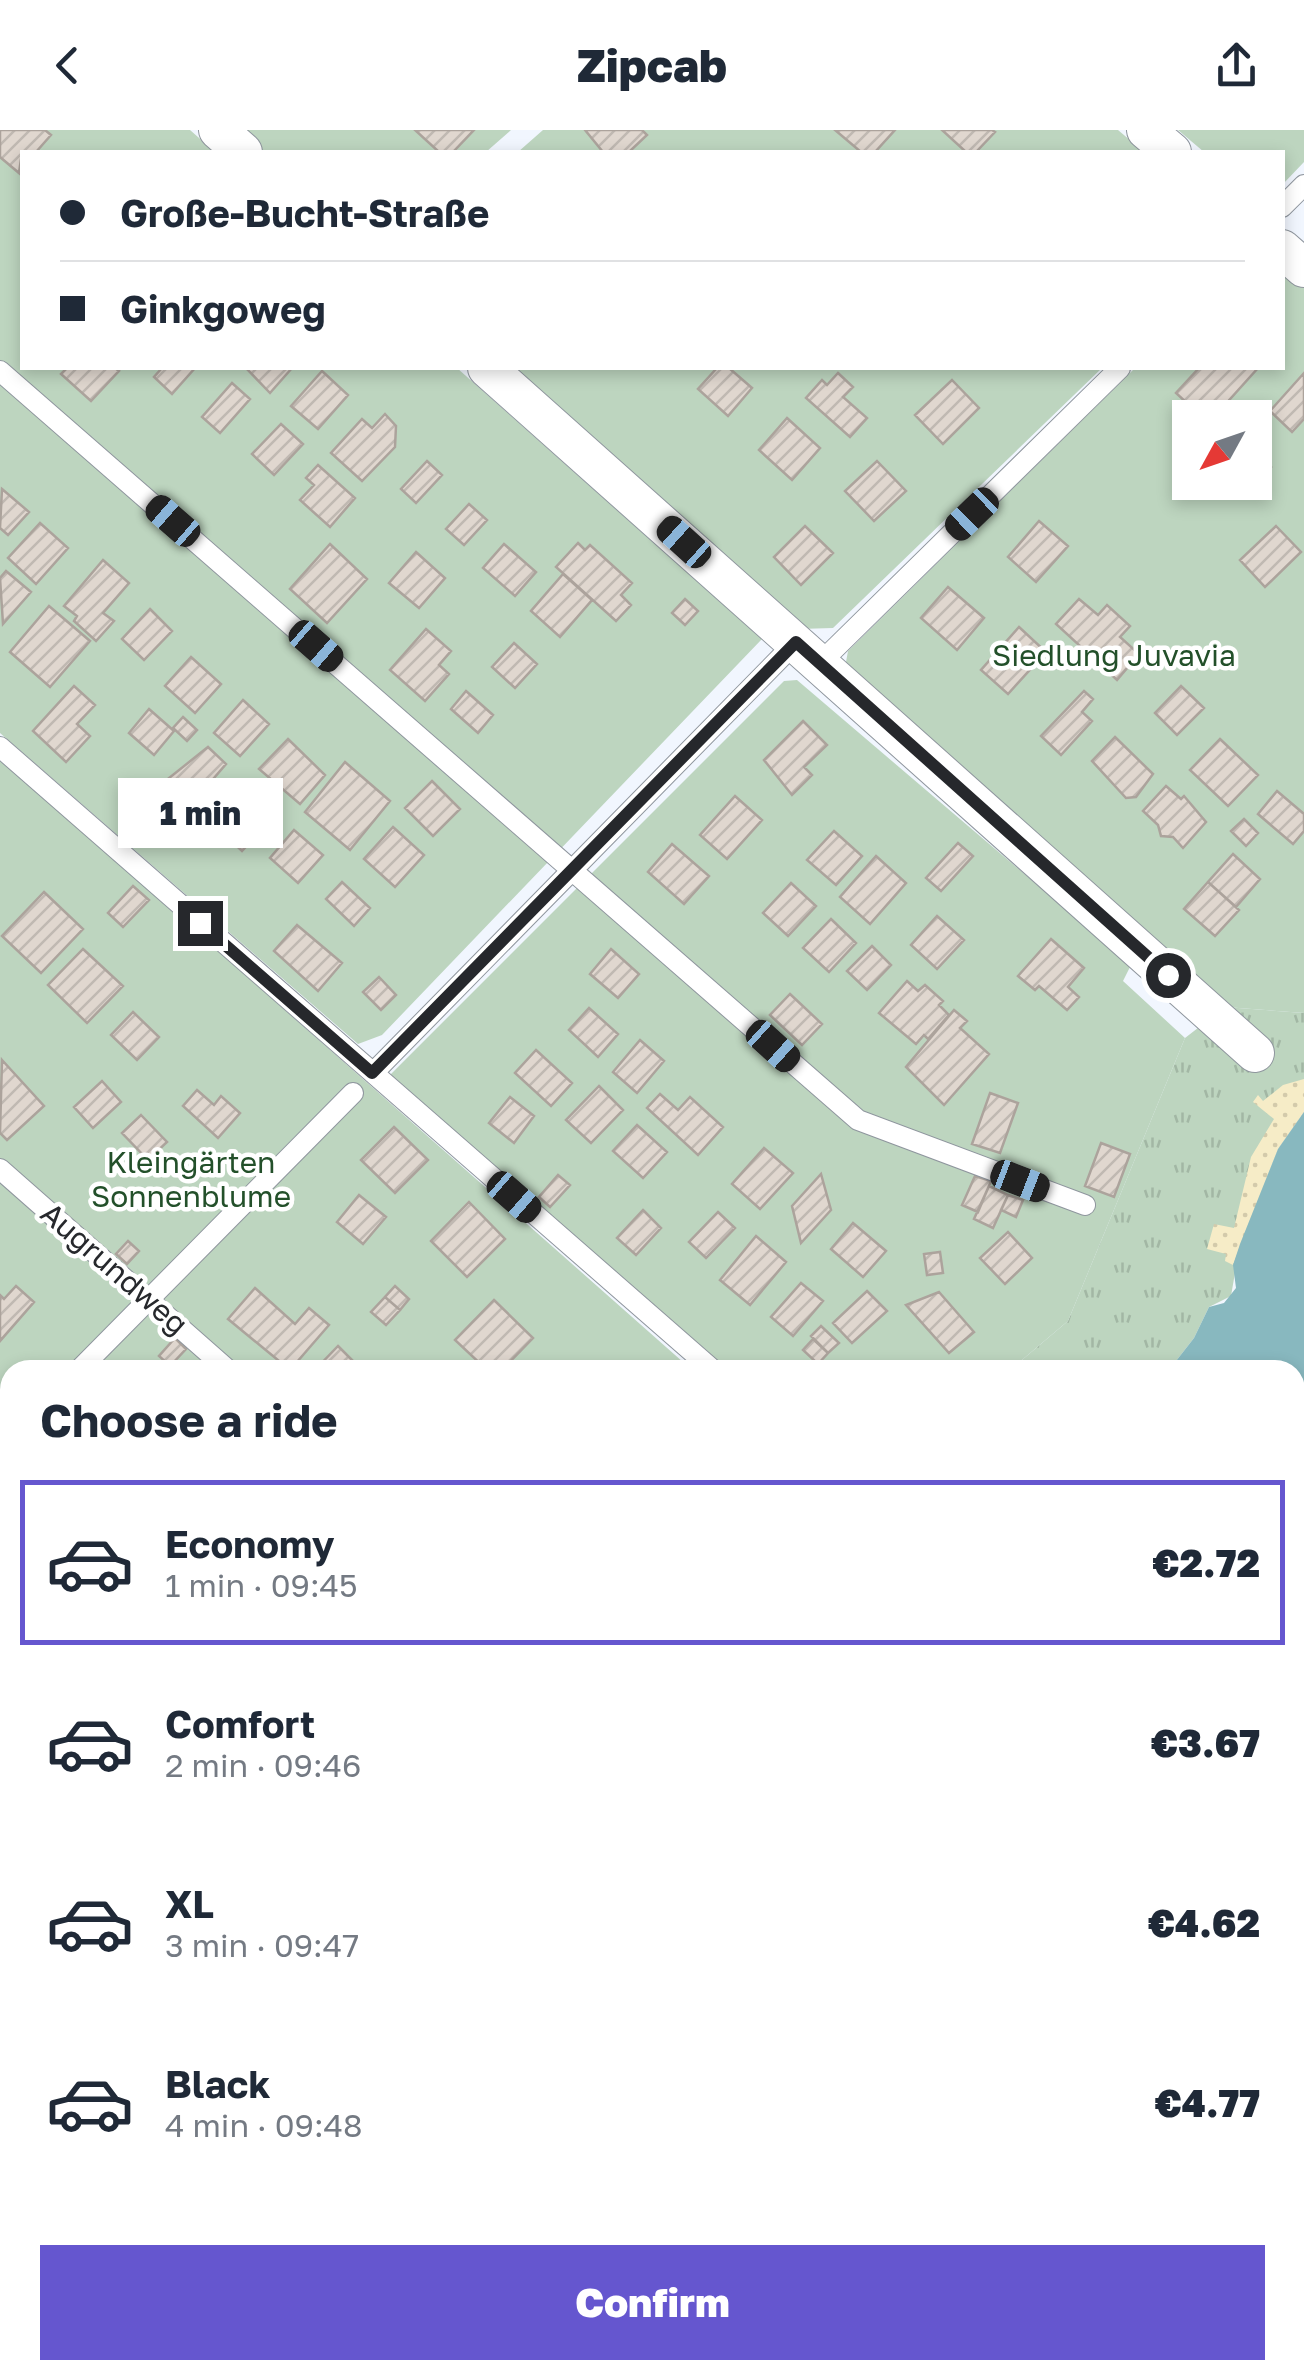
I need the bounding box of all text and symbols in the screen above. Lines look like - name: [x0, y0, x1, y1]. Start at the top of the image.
- icon: back: [40, 38, 95, 93]
- text: Zipcab: [577, 38, 727, 92]
- icon: share: [1209, 38, 1264, 93]
- text: Große-Bucht-Straße: [120, 190, 489, 235]
- text: Ginkgoweg: [120, 286, 326, 331]
- north arrow: [1172, 400, 1272, 500]
- map controls: [1172, 400, 1272, 500]
- car: [940, 482, 1004, 546]
- car: [141, 490, 205, 552]
- car: [652, 511, 716, 573]
- car: [284, 615, 348, 677]
- park label: Siedlung Juvavia: [992, 637, 1236, 673]
- callout: 1 min: [118, 778, 282, 848]
- text: 1 min: [160, 794, 241, 832]
- route end: [178, 901, 223, 946]
- route start: [1146, 953, 1191, 998]
- car: [741, 1015, 805, 1077]
- park label: Kleingärten Sonnenblume: [91, 1144, 291, 1214]
- car: [987, 1156, 1053, 1206]
- car: [482, 1166, 546, 1228]
- street label: Augrundweg: [34, 1195, 195, 1342]
- text: Choose a ride: [40, 1393, 338, 1447]
- icon: car: [45, 1518, 135, 1608]
- text: Economy: [165, 1521, 334, 1566]
- text: €2.72: [1152, 1540, 1260, 1585]
- text: 1 min · 09:45: [165, 1566, 358, 1604]
- icon: car: [45, 1698, 135, 1788]
- text: Comfort: [165, 1701, 315, 1746]
- text: €3.67: [1151, 1720, 1260, 1765]
- text: 2 min · 09:46: [165, 1746, 361, 1784]
- icon: car: [45, 1878, 135, 1968]
- text: XL: [165, 1881, 214, 1926]
- text: €4.62: [1148, 1900, 1260, 1945]
- text: 3 min · 09:47: [165, 1926, 359, 1964]
- icon: car: [45, 2058, 135, 2148]
- text: Black: [165, 2061, 270, 2106]
- text: €4.77: [1154, 2080, 1260, 2125]
- text: 4 min · 09:48: [165, 2106, 363, 2144]
- button: Confirm: [40, 2245, 1265, 2360]

